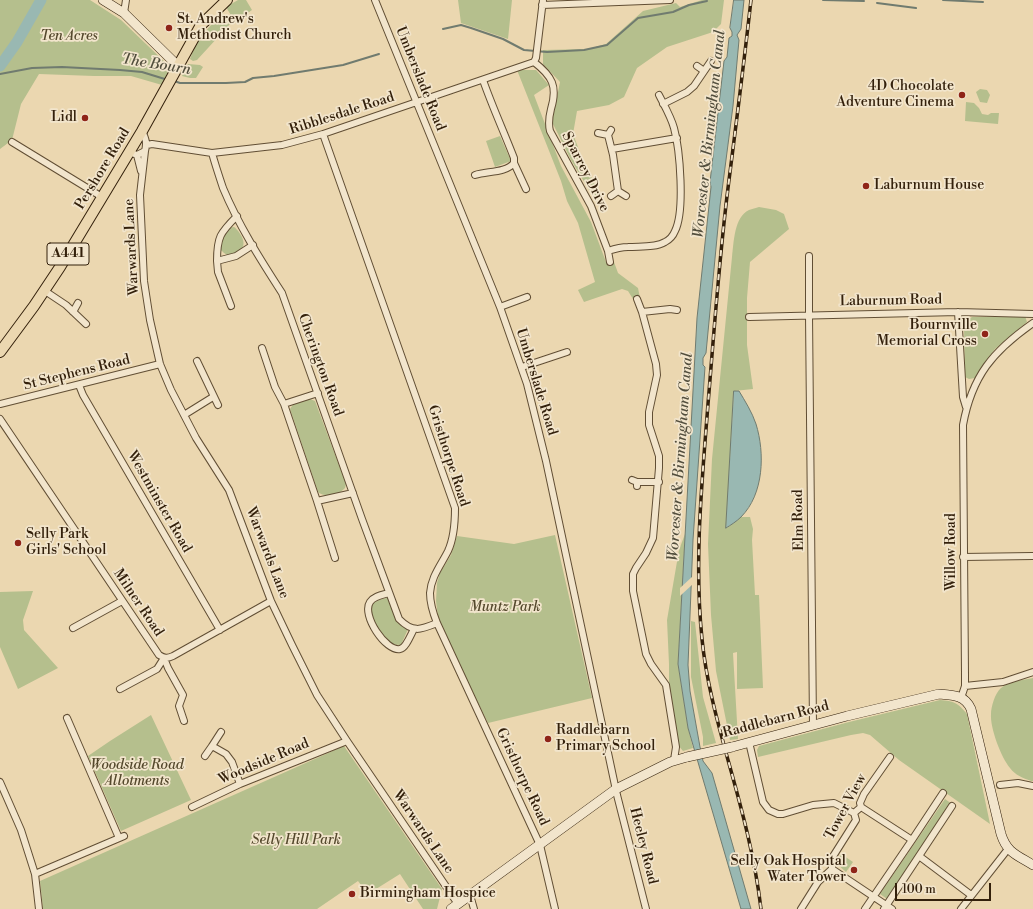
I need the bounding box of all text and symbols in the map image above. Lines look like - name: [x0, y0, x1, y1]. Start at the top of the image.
- place label: St. Andrew's Methodist Church: [177, 12, 292, 44]
- marker: St. Andrew's Methodist Church: [164, 23, 174, 33]
- street label: Umberslade Road: [391, 24, 449, 134]
- park label: Ten Acres: [40, 29, 98, 45]
- water label: Worcester & Birmingham Canal: [690, 29, 730, 239]
- water label: The Bourn: [120, 51, 192, 79]
- place label: 4D Chocolate Adventure Cinema: [837, 79, 954, 112]
- street label: Ribblesdale Road: [287, 89, 397, 139]
- marker: 4D Chocolate Adventure Cinema: [957, 90, 967, 100]
- place label: Lidl: [51, 110, 77, 126]
- marker: Lidl: [80, 113, 90, 123]
- street label: Pershore Road: [72, 125, 134, 213]
- street label: Sparrey Drive: [558, 129, 612, 215]
- place label: Laburnum House: [874, 178, 984, 194]
- marker: Laburnum House: [861, 181, 871, 191]
- street label: Warwards Lane: [121, 198, 143, 296]
- road number: A441: [47, 243, 89, 265]
- street label: Laburnum Road: [840, 292, 942, 310]
- street label: Cherington Road: [294, 311, 346, 419]
- place label: Bournville Memorial Cross: [877, 318, 977, 350]
- street label: Umberslade Road: [512, 326, 560, 438]
- marker: Bournville Memorial Cross: [980, 329, 990, 339]
- street label: St Stephens Road: [22, 352, 132, 394]
- water label: Worcester & Birmingham Canal: [665, 352, 697, 562]
- street label: Gristhorpe Road: [424, 403, 472, 509]
- street label: Westminster Road: [123, 448, 195, 556]
- street label: Elm Road: [790, 489, 808, 551]
- street label: Warwards Lane: [242, 505, 292, 601]
- street label: Willow Road: [944, 513, 960, 591]
- place label: Selly Park Girls' School: [26, 527, 106, 560]
- marker: Selly Park Girls' School: [13, 538, 23, 548]
- street label: Milner Road: [109, 566, 167, 640]
- park label: Muntz Park: [470, 600, 540, 616]
- street label: Raddlebarn Road: [721, 698, 831, 742]
- place label: Raddlebarn Primary School: [556, 723, 655, 756]
- street label: Gristhorpe Road: [492, 726, 552, 828]
- marker: Raddlebarn Primary School: [543, 734, 553, 744]
- street label: Woodside Road: [216, 735, 312, 789]
- park label: Woodside Road Allotments: [90, 758, 184, 790]
- street label: Tower View: [822, 771, 870, 843]
- street label: Warwards Lane: [389, 787, 457, 877]
- street label: Heeley Road: [625, 806, 661, 886]
- park label: Selly Hill Park: [251, 833, 341, 849]
- place label: Selly Oak Hospital Water Tower: [730, 854, 846, 886]
- marker: Selly Oak Hospital Water Tower: [849, 865, 859, 875]
- scale bar: [897, 875, 993, 901]
- text: 100 m: [902, 882, 936, 897]
- place label: Birmingham Hospice: [360, 886, 496, 902]
- marker: Birmingham Hospice: [347, 889, 357, 899]

